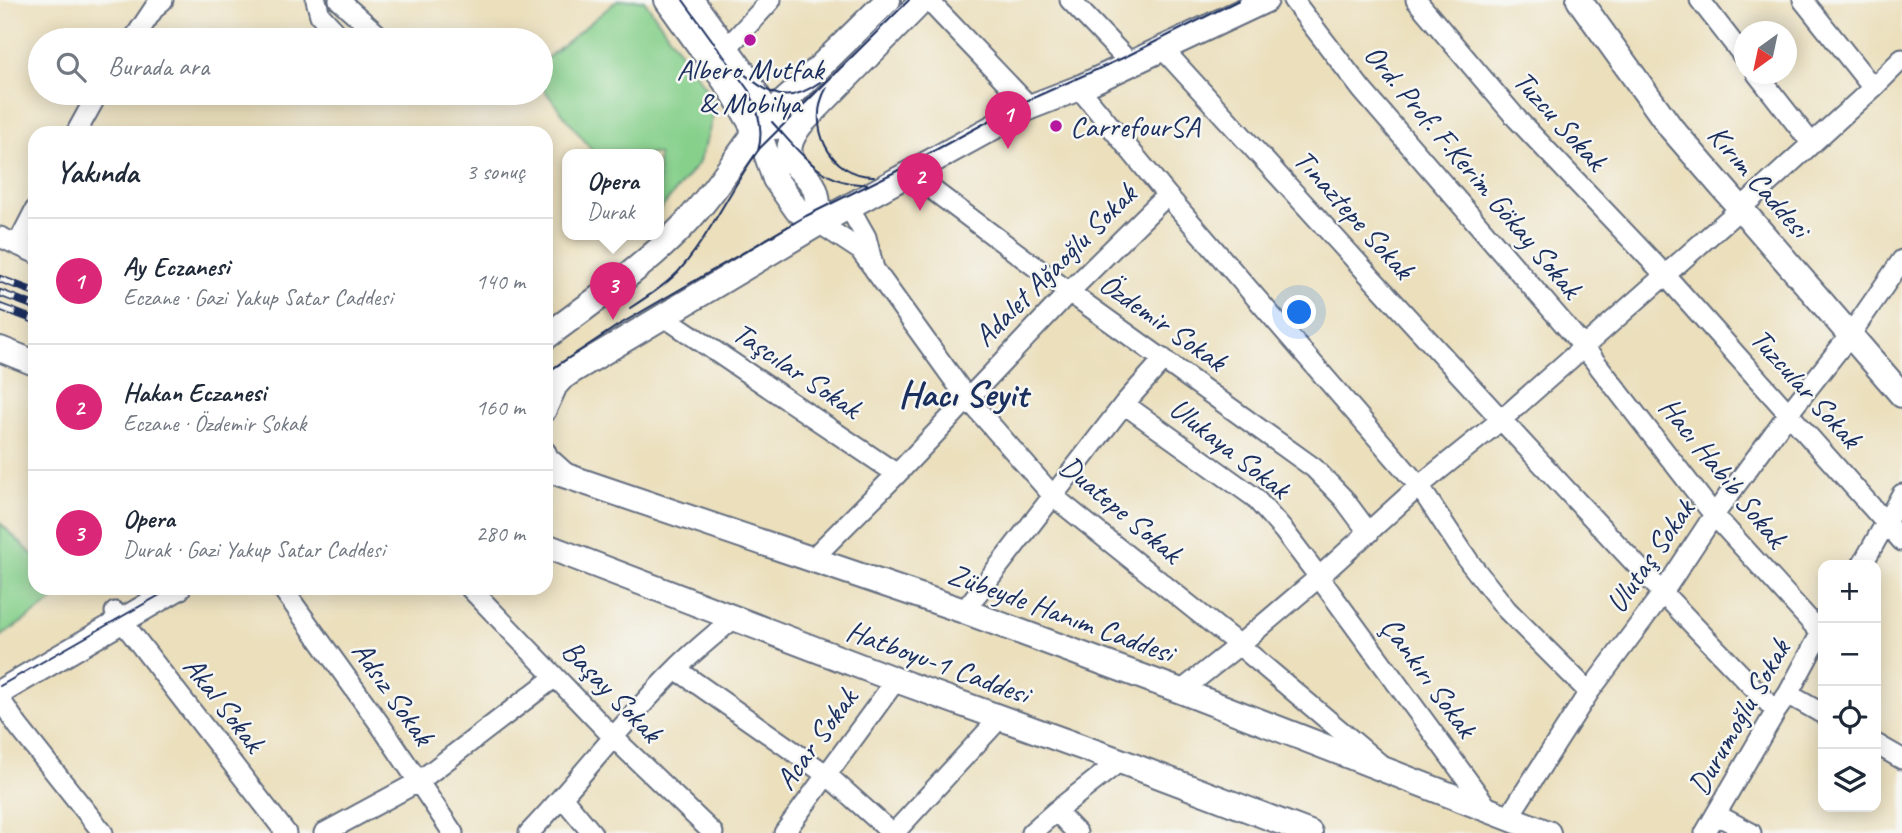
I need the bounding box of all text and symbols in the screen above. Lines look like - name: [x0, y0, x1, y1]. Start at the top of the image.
- north arrow: [1734, 21, 1797, 84]
- search box: [28, 28, 553, 105]
- marker: Albero Mutfak & Mobilya: [742, 32, 758, 48]
- street label: Ord. Prof. F.Kerim Gökay Sokak: [1356, 36, 1592, 307]
- icon: search: [52, 48, 90, 86]
- text: Burada ara: [108, 50, 209, 83]
- place label: Albero Mutfak & Mobilya: [677, 50, 826, 122]
- street label: Tuzcu Sokak: [1505, 62, 1616, 179]
- pin: 1: [985, 91, 1031, 149]
- place label: CarrefourSA: [1070, 107, 1201, 145]
- street label: Kırım Caddesi: [1700, 117, 1821, 248]
- marker: CarrefourSA: [1048, 118, 1064, 134]
- street label: Tınaztepe Sokak: [1286, 141, 1424, 289]
- popup: [562, 149, 664, 240]
- text: Yakında: [56, 153, 138, 191]
- pin: 2: [897, 153, 943, 211]
- text: 3 sonuç: [466, 157, 525, 186]
- text: Opera: [587, 164, 639, 197]
- street label: Adalet Ağaoğlu Sokak: [966, 174, 1146, 354]
- text: Durak: [587, 197, 635, 226]
- text: Ay Eczanesi: [123, 250, 229, 283]
- pin: 3: [590, 262, 636, 320]
- street label: Özdemir Sokak: [1092, 264, 1236, 381]
- text: 1: [74, 267, 84, 296]
- text: 140 m: [476, 267, 525, 296]
- text: Eczane · Gazi Yakup Satar Caddesi: [123, 283, 393, 312]
- your location: [1282, 295, 1316, 329]
- street label: Taşcılar Sokak: [726, 313, 870, 428]
- street label: Tuzcular Sokak: [1742, 320, 1871, 457]
- district label: Hacı Seyit: [898, 370, 1032, 417]
- text: Hakan Eczanesi: [123, 376, 266, 409]
- street label: Ulukaya Sokak: [1162, 389, 1300, 508]
- street label: Hacı Habib Sokak: [1651, 389, 1797, 557]
- text: 2: [74, 393, 84, 422]
- text: 160 m: [476, 393, 525, 422]
- text: Eczane · Özdemir Sokak: [123, 409, 306, 438]
- street label: Duatepe Sokak: [1052, 447, 1191, 572]
- street label: Ulutaş Sokak: [1597, 490, 1704, 620]
- text: Opera: [123, 502, 175, 535]
- text: 3: [74, 519, 84, 548]
- text: 280 m: [476, 519, 525, 548]
- text: Durak · Gazi Yakup Satar Caddesi: [123, 535, 385, 564]
- street label: Zübeyde Hanım Caddesi: [943, 555, 1182, 673]
- map controls: [1818, 560, 1881, 812]
- button: +: [1818, 560, 1881, 623]
- street label: Çankırı Sokak: [1372, 609, 1487, 746]
- street label: Hatboyu-1 Caddesi: [841, 611, 1038, 714]
- button: −: [1818, 623, 1881, 686]
- street label: Durumoğlu Sokak: [1679, 631, 1800, 801]
- street label: Başay Sokak: [554, 632, 672, 752]
- street label: Adsız Sokak: [344, 634, 444, 754]
- street label: Akal Sokak: [175, 649, 274, 761]
- street label: Acar Sokak: [766, 679, 867, 797]
- button: locate: [1818, 686, 1881, 749]
- button: layers: [1818, 749, 1881, 812]

